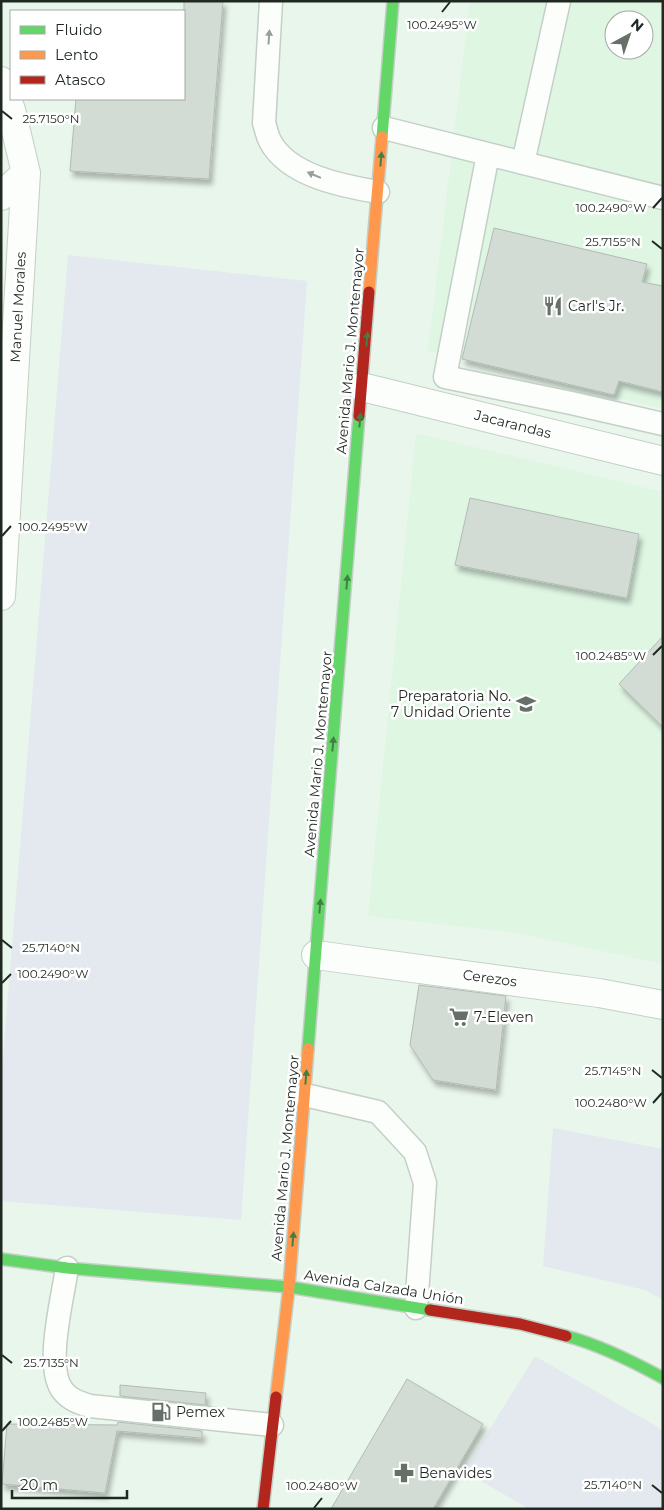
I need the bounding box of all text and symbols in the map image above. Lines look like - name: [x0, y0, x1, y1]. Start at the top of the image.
- legend: [10, 10, 185, 100]
- north arrow: [604, 10, 654, 60]
- text: N: [627, 15, 647, 36]
- text: 100.2495°W: [407, 17, 477, 32]
- text: Fluido: [55, 20, 102, 39]
- one-way arrow: [265, 29, 273, 45]
- text: Lento: [55, 45, 98, 64]
- text: Atasco: [55, 70, 105, 89]
- text: 25.7150°N: [22, 111, 80, 126]
- one-way arrow: [377, 151, 385, 167]
- one-way arrow: [307, 171, 321, 179]
- text: 100.2490°W: [575, 200, 647, 215]
- text: 25.7155°N: [585, 234, 641, 249]
- street label: Avenida Mario J. Montemayor: [332, 247, 368, 455]
- street label: Manuel Morales: [6, 251, 30, 363]
- restaurant icon: Carl's Jr.: [542, 295, 564, 317]
- place label: Carl's Jr.: [568, 297, 624, 315]
- one-way arrow: [363, 330, 371, 346]
- street label: Jacarandas: [472, 405, 554, 442]
- one-way arrow: [356, 412, 364, 428]
- text: 100.2495°W: [18, 519, 88, 534]
- one-way arrow: [343, 574, 351, 590]
- text: 100.2485°W: [576, 648, 646, 663]
- street label: Avenida Mario J. Montemayor: [300, 650, 336, 858]
- place label: Preparatoria No. 7 Unidad Oriente: [391, 687, 511, 721]
- school or university icon: Preparatoria No. 7 Unidad Oriente: [515, 693, 537, 715]
- one-way arrow: [330, 736, 338, 752]
- one-way arrow: [317, 898, 325, 914]
- text: 25.7140°N: [22, 940, 80, 955]
- street label: Cerezos: [462, 965, 518, 991]
- text: 100.2490°W: [17, 966, 89, 981]
- supermarket icon: 7-Eleven: [448, 1006, 470, 1028]
- place label: 7-Eleven: [474, 1008, 534, 1026]
- street label: Avenida Mario J. Montemayor: [267, 1054, 303, 1262]
- text: 25.7145°N: [585, 1063, 641, 1078]
- one-way arrow: [303, 1069, 311, 1085]
- text: 100.2480°W: [575, 1095, 647, 1110]
- one-way arrow: [289, 1230, 297, 1246]
- street label: Avenida Calzada Unión: [303, 1265, 465, 1309]
- text: 25.7135°N: [23, 1355, 79, 1370]
- fuel station icon: Pemex: [150, 1401, 172, 1423]
- place label: Pemex: [176, 1403, 225, 1421]
- text: 100.2485°W: [18, 1414, 88, 1429]
- pharmacy icon: Benavides: [393, 1462, 415, 1484]
- place label: Benavides: [419, 1464, 492, 1482]
- scale bar: [12, 1468, 128, 1500]
- text: 20 m: [20, 1475, 58, 1494]
- text: 25.7140°N: [584, 1477, 642, 1492]
- text: 100.2480°W: [286, 1478, 358, 1493]

